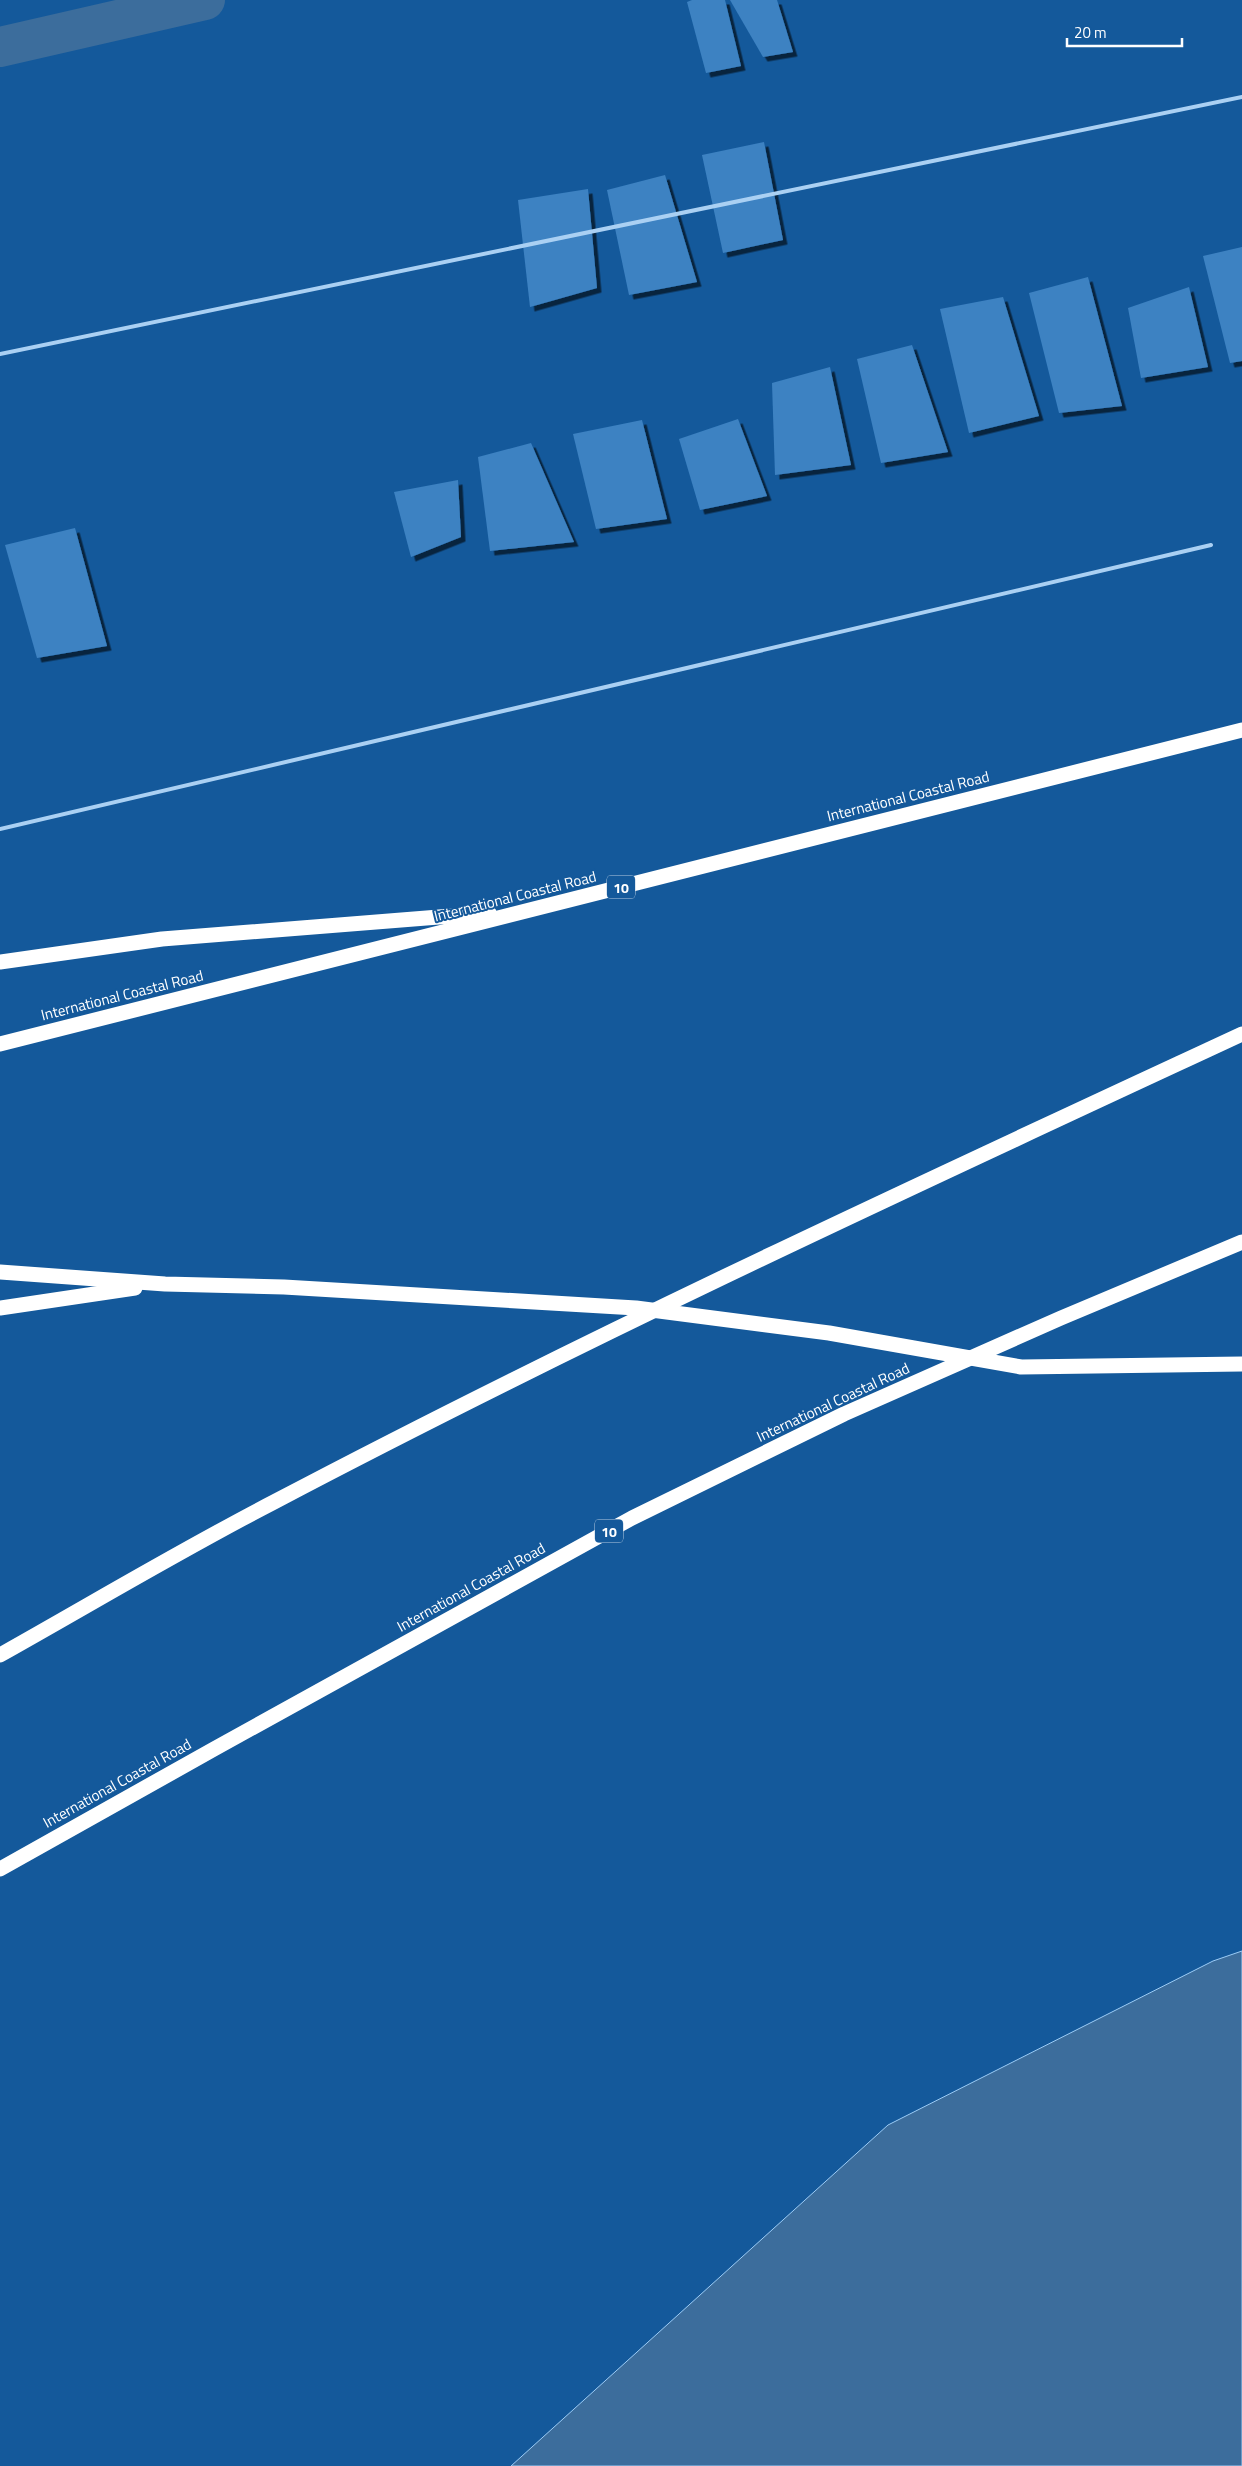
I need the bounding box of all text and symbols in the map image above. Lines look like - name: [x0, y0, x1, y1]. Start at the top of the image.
- scale bar: [1067, 15, 1182, 47]
- text: 20 m: [1074, 21, 1107, 44]
- street label: International Coastal Road: [824, 765, 992, 827]
- street label: International Coastal Road: [431, 865, 599, 927]
- road number: 10: [607, 876, 635, 899]
- street label: International Coastal Road: [38, 964, 206, 1026]
- street label: International Coastal Road: [753, 1356, 913, 1448]
- road number: 10: [595, 1520, 623, 1542]
- street label: International Coastal Road: [393, 1537, 549, 1637]
- street label: International Coastal Road: [39, 1733, 195, 1833]

